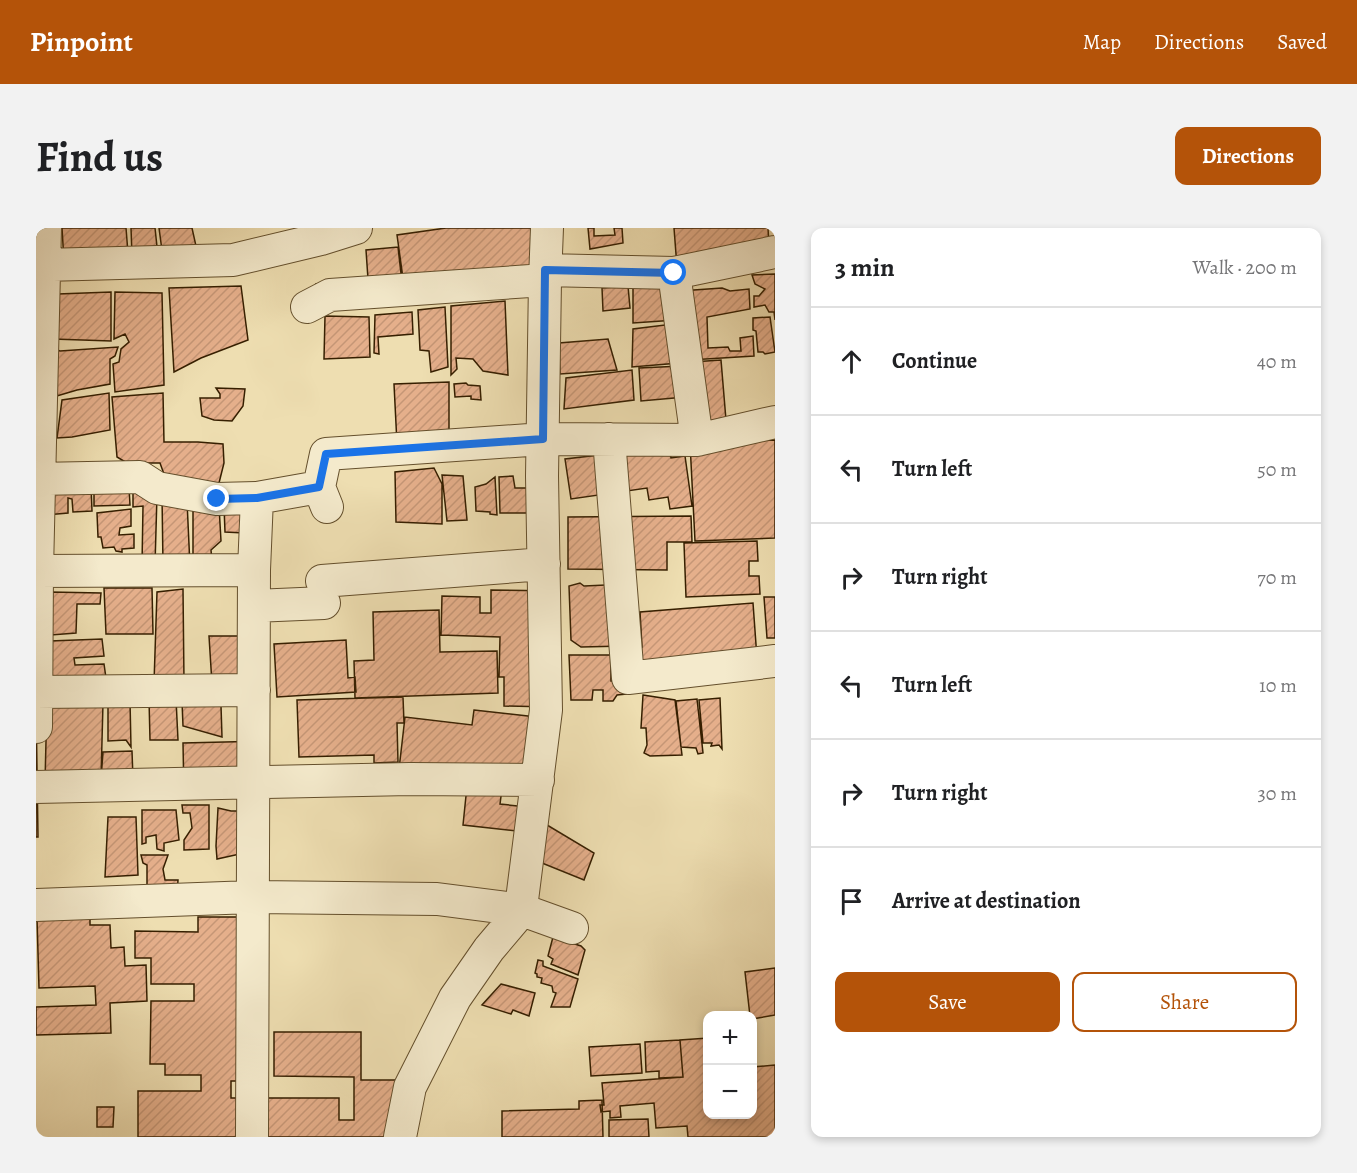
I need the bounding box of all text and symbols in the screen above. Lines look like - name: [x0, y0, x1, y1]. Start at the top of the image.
- text: Pinpoint: [30, 23, 133, 61]
- text: Map: [1083, 28, 1121, 56]
- text: Directions: [1154, 28, 1244, 56]
- text: Saved: [1277, 28, 1327, 56]
- button: Directions: [1175, 127, 1321, 185]
- text: Find us: [36, 128, 163, 185]
- text: 3 min: [835, 250, 895, 285]
- text: Walk · 200 m: [1193, 254, 1297, 281]
- route start: [660, 259, 686, 285]
- icon: ahead: [835, 345, 868, 378]
- text: Continue: [892, 346, 977, 376]
- text: 40 m: [1257, 348, 1297, 375]
- icon: left: [835, 453, 868, 486]
- text: Turn left: [892, 454, 972, 484]
- text: 50 m: [1257, 456, 1297, 483]
- route end: [203, 485, 229, 511]
- icon: right: [835, 561, 868, 594]
- text: Turn right: [892, 562, 988, 592]
- text: 70 m: [1257, 564, 1297, 591]
- icon: left: [835, 669, 868, 702]
- text: Turn left: [892, 670, 972, 700]
- text: 10 m: [1259, 672, 1297, 699]
- icon: right: [835, 777, 868, 810]
- text: Turn right: [892, 778, 988, 808]
- text: 30 m: [1257, 780, 1297, 807]
- icon: arrive: [835, 885, 868, 918]
- text: Arrive at destination: [892, 886, 1081, 916]
- button: Save: [835, 972, 1060, 1032]
- button: Share: [1072, 972, 1297, 1032]
- map controls: [703, 1011, 757, 1119]
- button: +: [703, 1011, 757, 1065]
- button: −: [703, 1065, 757, 1119]

